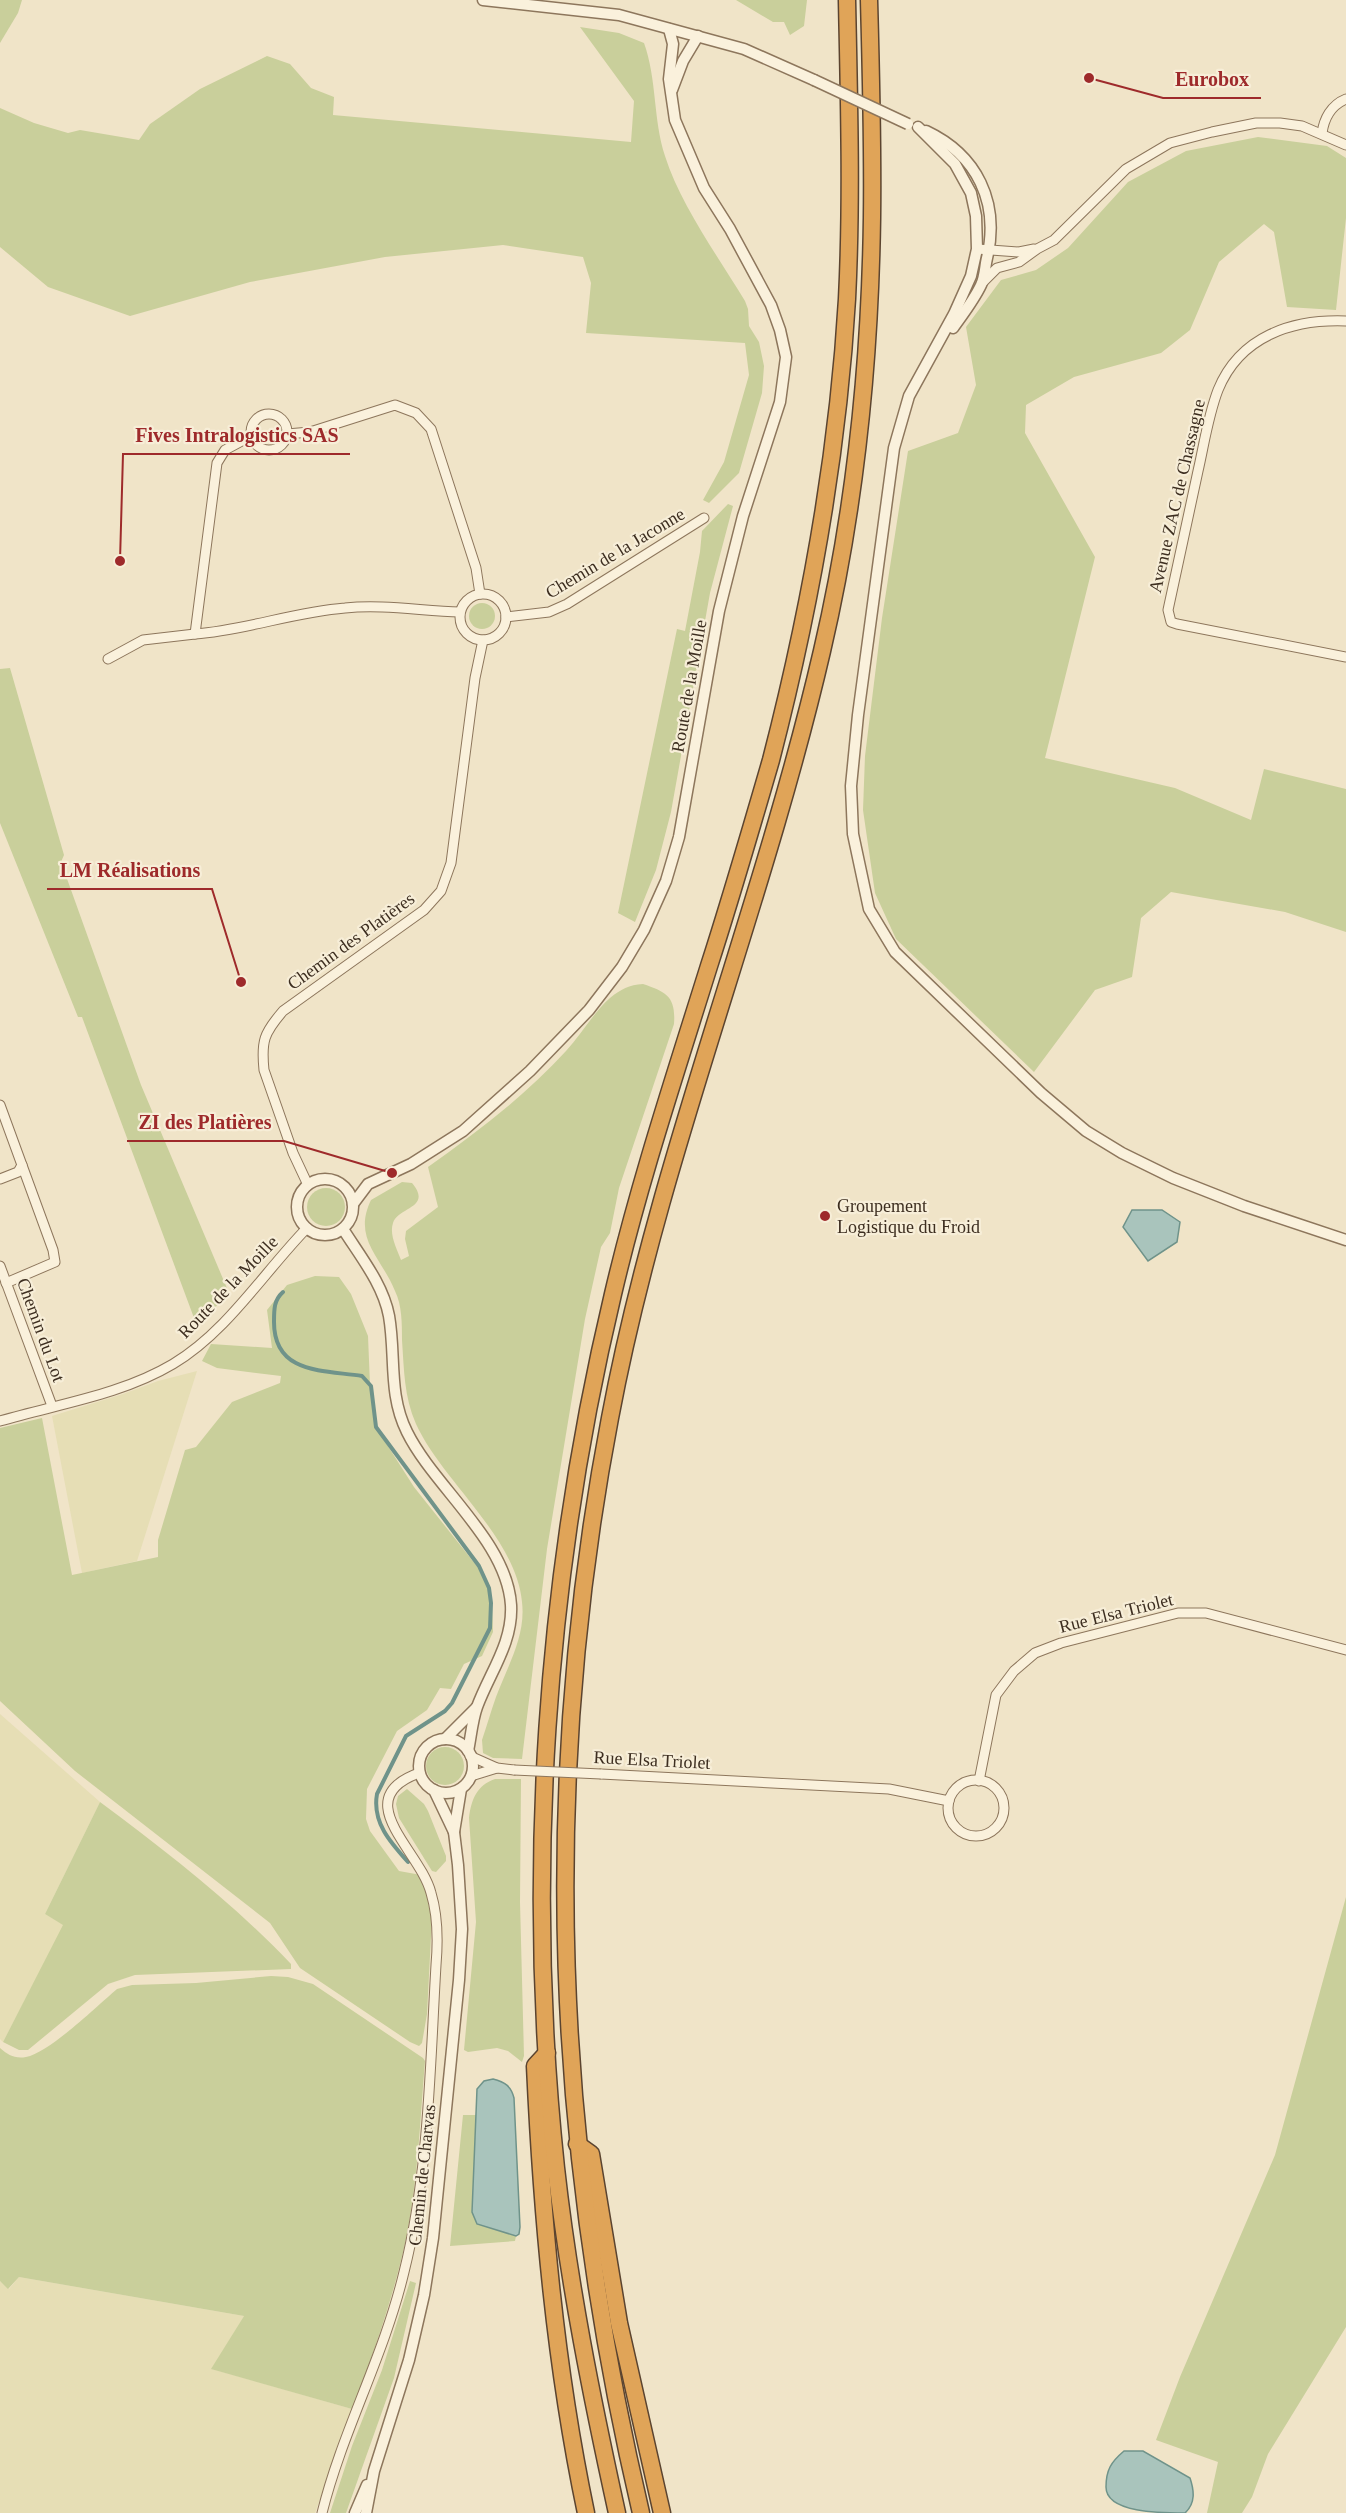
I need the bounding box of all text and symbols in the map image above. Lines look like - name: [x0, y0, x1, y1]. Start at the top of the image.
- callout: Eurobox: [1163, 60, 1261, 98]
- text: Eurobox: [1175, 68, 1249, 90]
- street label: Avenue ZAC de Chassagne: [1145, 397, 1209, 595]
- callout: Fives Intralogistics SAS: [123, 416, 350, 454]
- text: Fives Intralogistics SAS: [135, 424, 339, 447]
- street label: Chemin de la Jaconne: [542, 504, 688, 602]
- street label: Route de la Moille: [667, 618, 711, 754]
- callout: LM Réalisations: [47, 851, 212, 889]
- text: LM Réalisations: [60, 859, 200, 881]
- street label: Chemin des Platières: [284, 888, 418, 994]
- callout: ZI des Platières: [127, 1103, 284, 1141]
- text: ZI des Platières: [139, 1111, 272, 1133]
- place label: Groupement Logistique du Froid: [837, 1196, 980, 1237]
- marker: Groupement Logistique du Froid: [818, 1209, 832, 1223]
- street label: Route de la Moille: [174, 1232, 282, 1342]
- street label: Chemin du Lot: [13, 1275, 69, 1385]
- street label: Rue Elsa Triolet: [1057, 1589, 1175, 1637]
- street label: Rue Elsa Triolet: [593, 1747, 711, 1773]
- street label: Chemin de Charvas: [405, 2103, 439, 2247]

